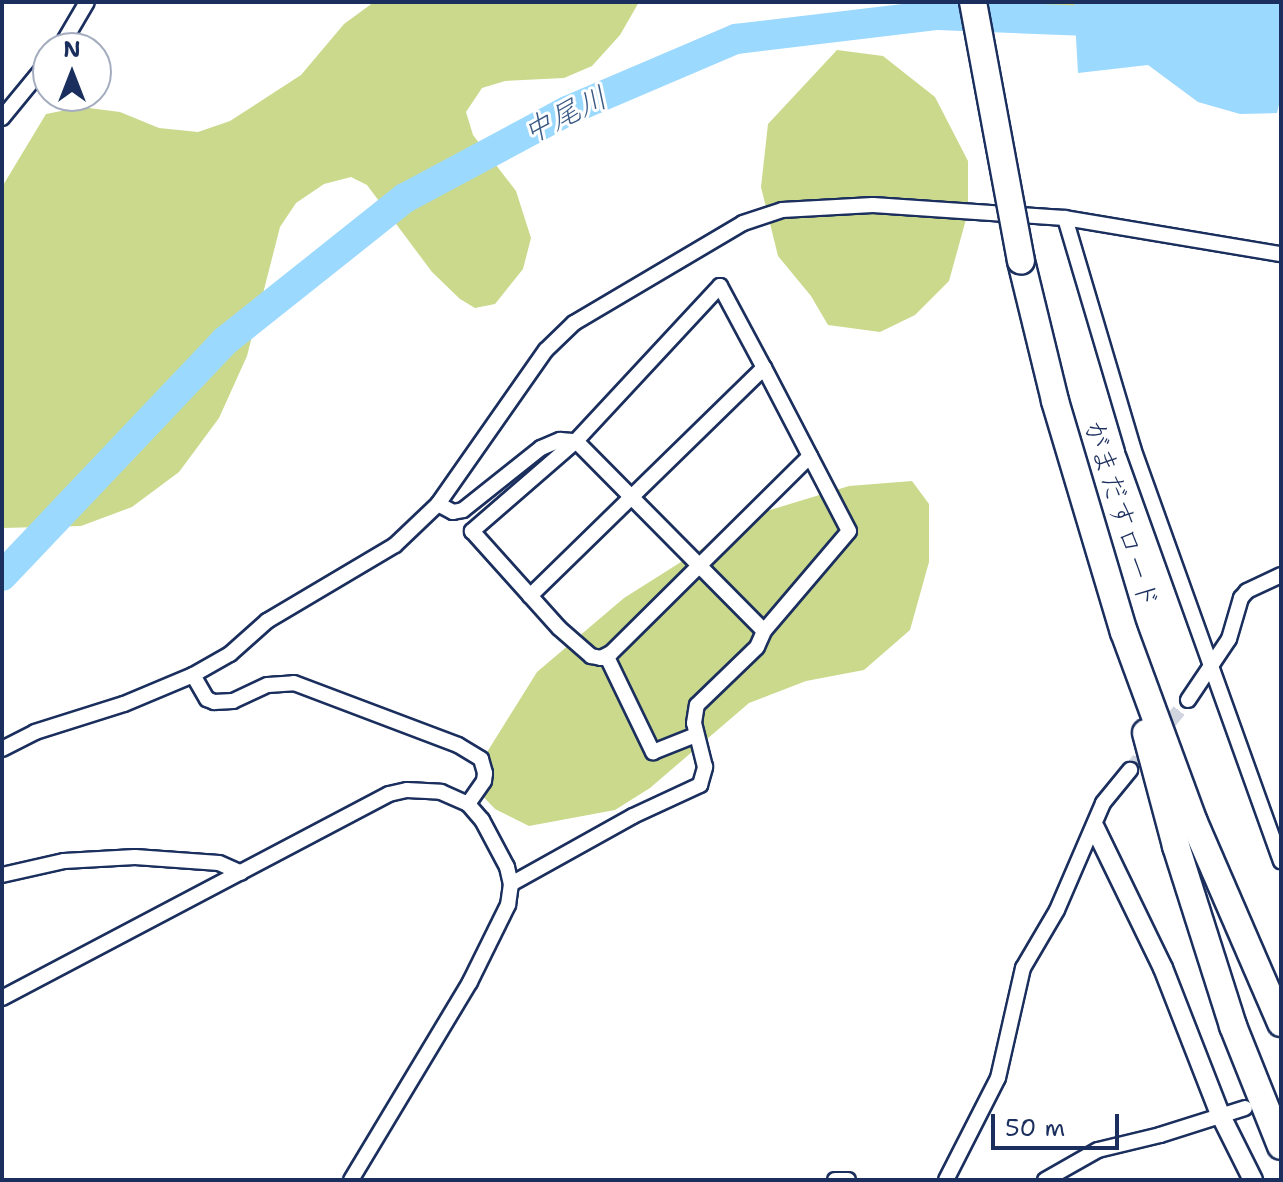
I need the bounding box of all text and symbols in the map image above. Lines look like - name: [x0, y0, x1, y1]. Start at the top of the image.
- north arrow: [32, 32, 112, 112]
- text: N: [63, 35, 81, 64]
- water label: 中尾川: [517, 79, 613, 151]
- street label: がまだすロード: [1077, 415, 1167, 613]
- scale bar: [995, 1098, 1123, 1148]
- text: 50 m: [1005, 1112, 1065, 1144]

